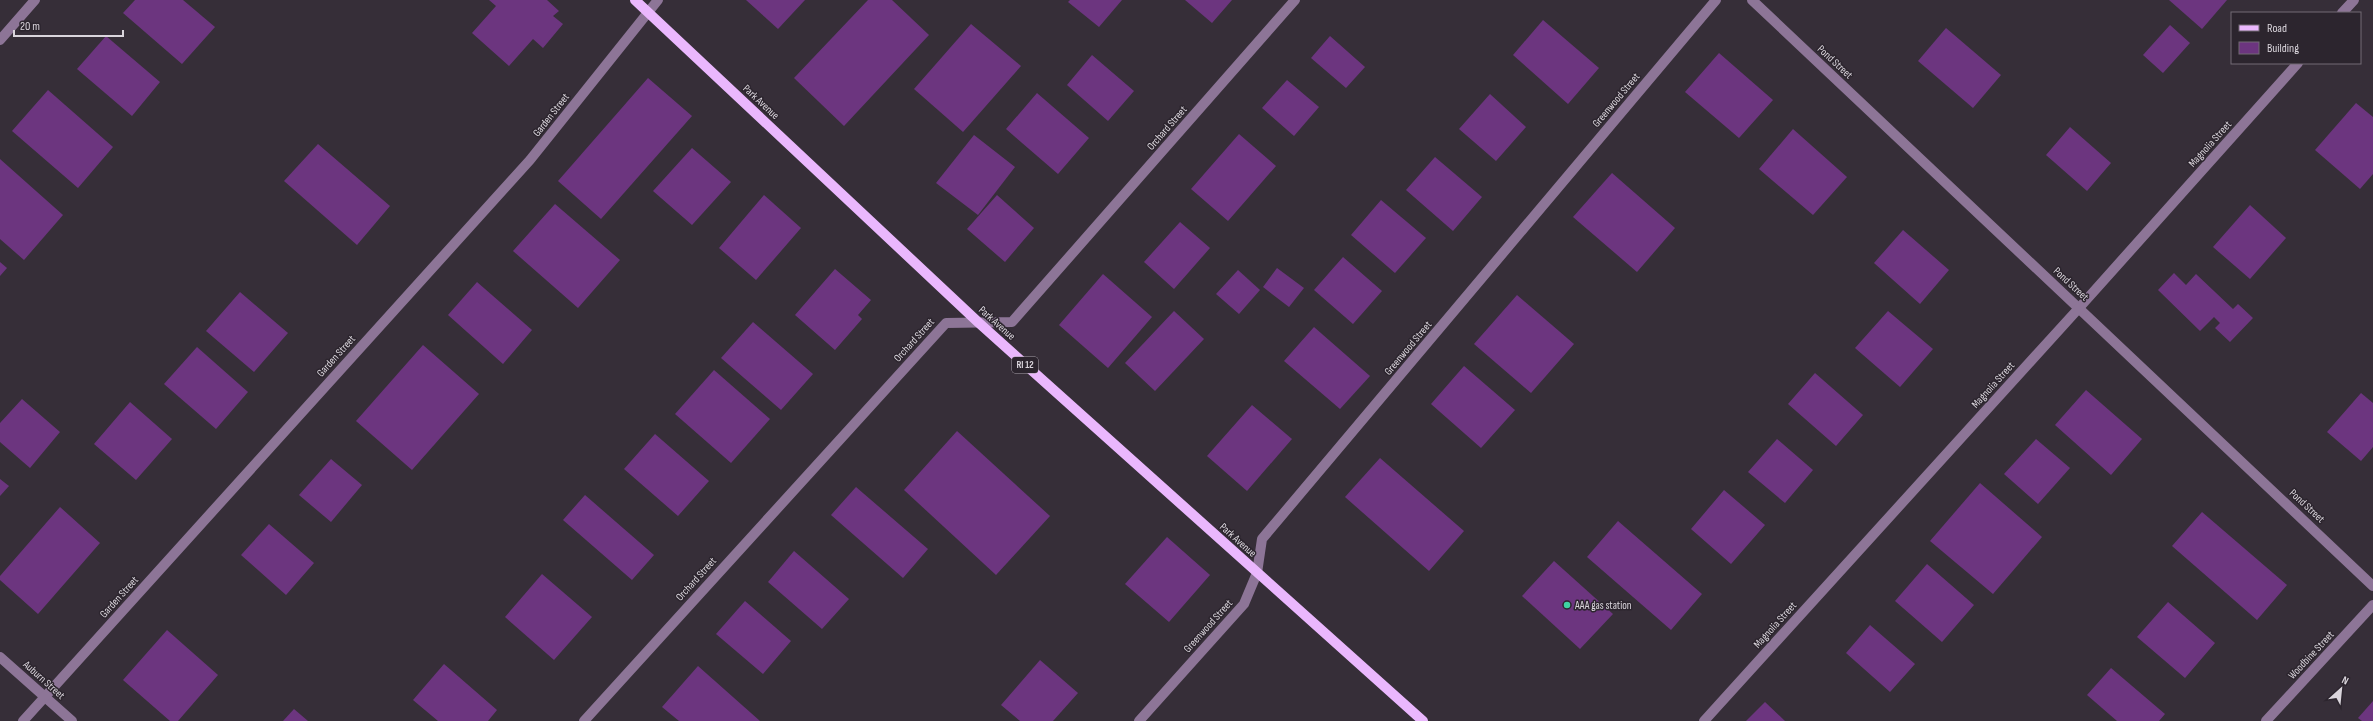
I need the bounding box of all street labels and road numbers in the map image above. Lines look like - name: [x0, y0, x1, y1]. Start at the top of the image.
- street label: Pond Street: [1815, 42, 1856, 82]
- street label: Greenwood Street: [1590, 70, 1643, 130]
- street label: Park Avenue: [740, 82, 782, 122]
- street label: Garden Street: [530, 90, 572, 139]
- street label: Orchard Street: [1144, 103, 1190, 153]
- street label: Magnolia Street: [2186, 118, 2235, 170]
- street label: Pond Street: [2051, 264, 2092, 304]
- street label: Park Avenue: [976, 303, 1018, 343]
- street label: Orchard Street: [891, 315, 937, 365]
- street label: Greenwood Street: [1382, 318, 1435, 378]
- street label: Garden Street: [314, 332, 358, 379]
- road number: RI 12: [1012, 357, 1038, 373]
- street label: Magnolia Street: [1969, 359, 2018, 411]
- street label: Pond Street: [2287, 486, 2328, 526]
- street label: Park Avenue: [1217, 520, 1259, 560]
- street label: Orchard Street: [673, 554, 719, 604]
- street label: Garden Street: [97, 573, 141, 620]
- street label: Greenwood Street: [1181, 596, 1236, 655]
- street label: Magnolia Street: [1751, 599, 1800, 651]
- street label: Woodbine Street: [2285, 628, 2337, 682]
- street label: Auburn Street: [20, 657, 68, 702]

